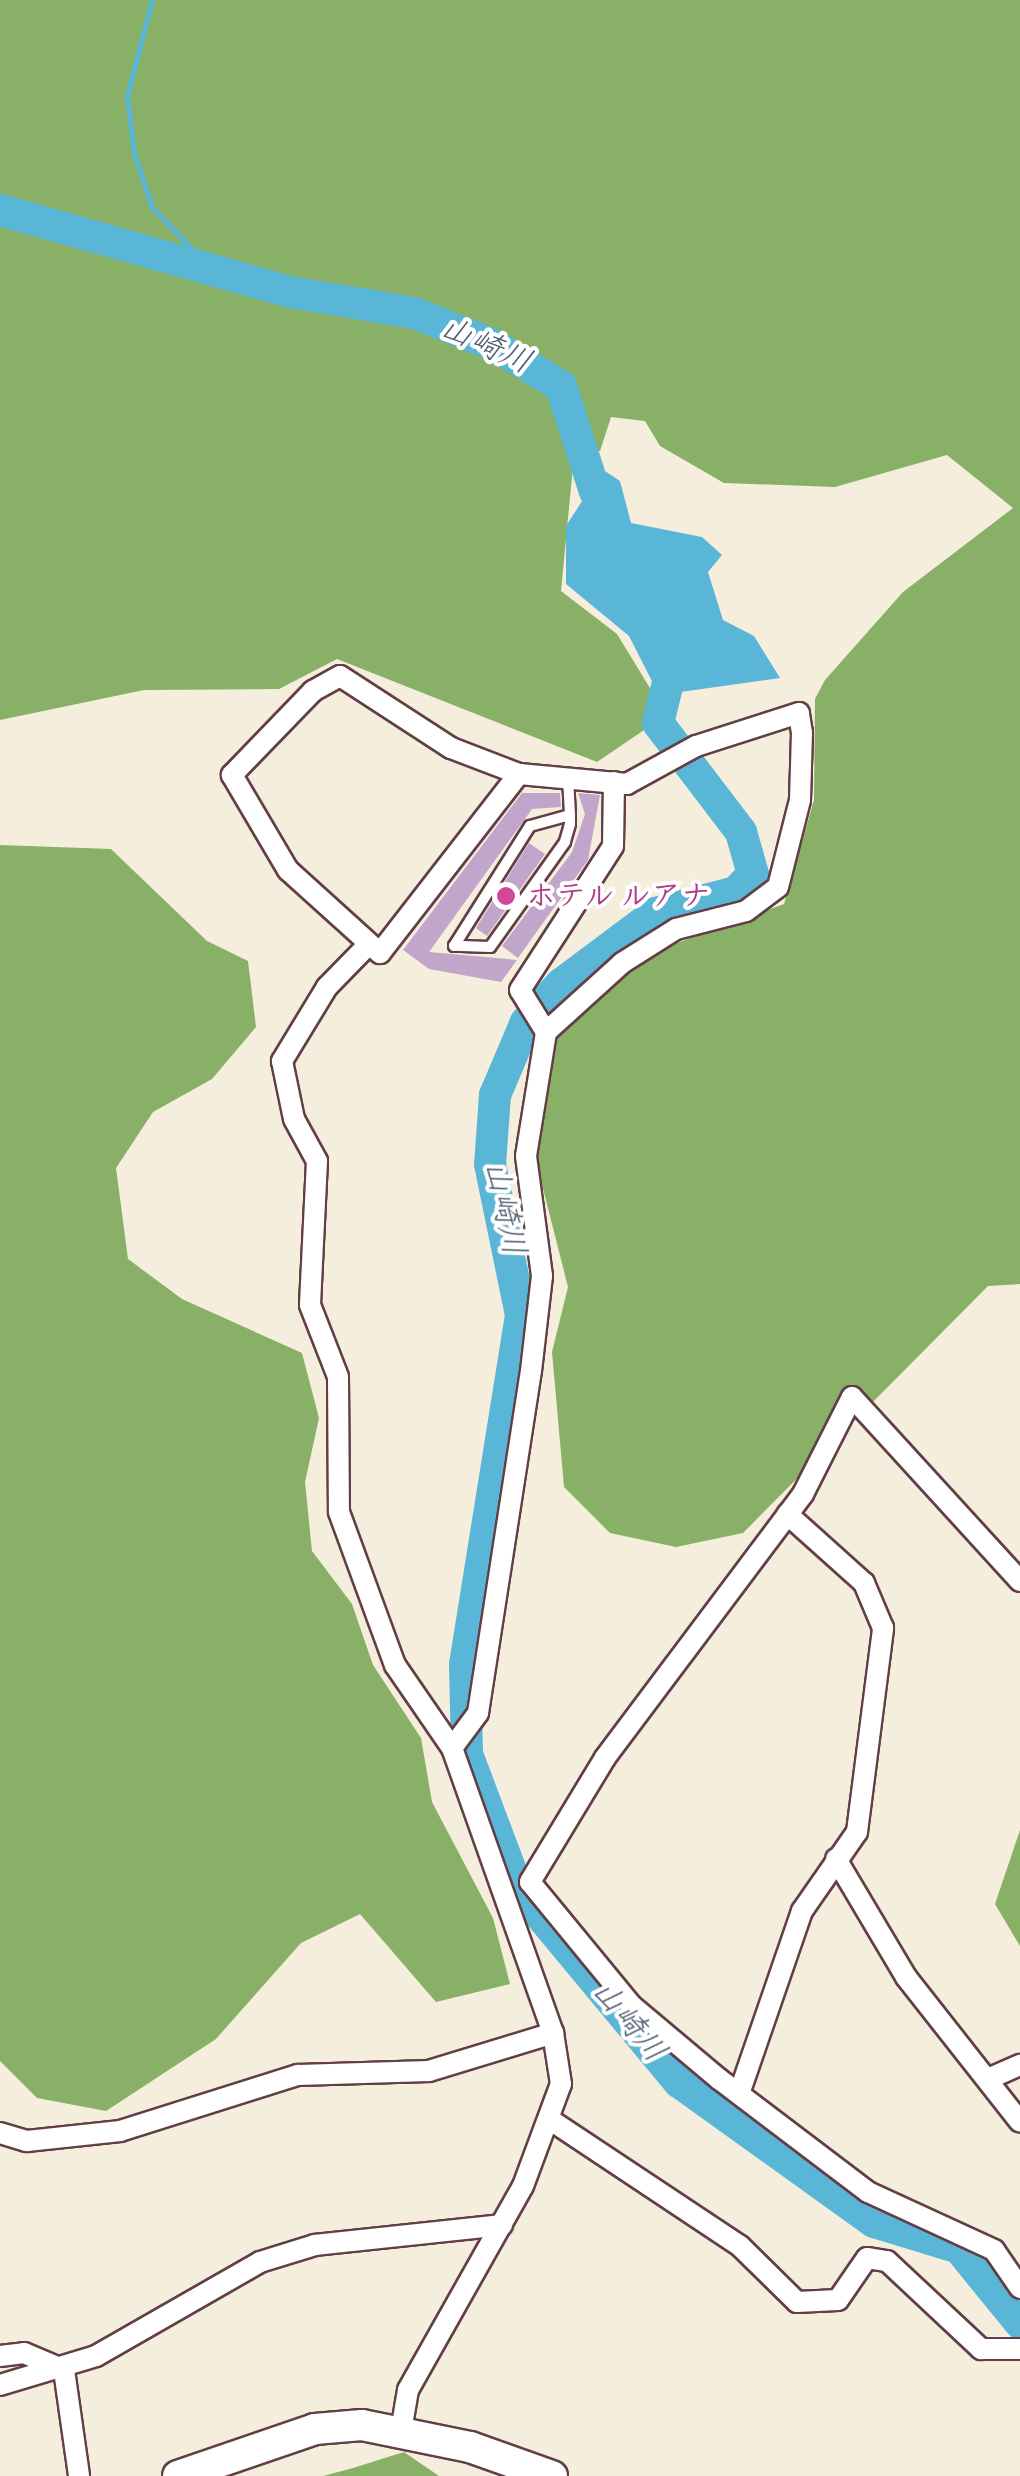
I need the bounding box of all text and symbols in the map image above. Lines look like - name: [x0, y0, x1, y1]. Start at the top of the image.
- water label: 山崎川: [434, 308, 538, 382]
- place label: ホテル ルアナ: [526, 878, 713, 914]
- marker: ホテル ルアナ: [495, 885, 517, 907]
- water label: 山崎川: [476, 1157, 534, 1259]
- water label: 山崎川: [583, 1972, 675, 2070]

